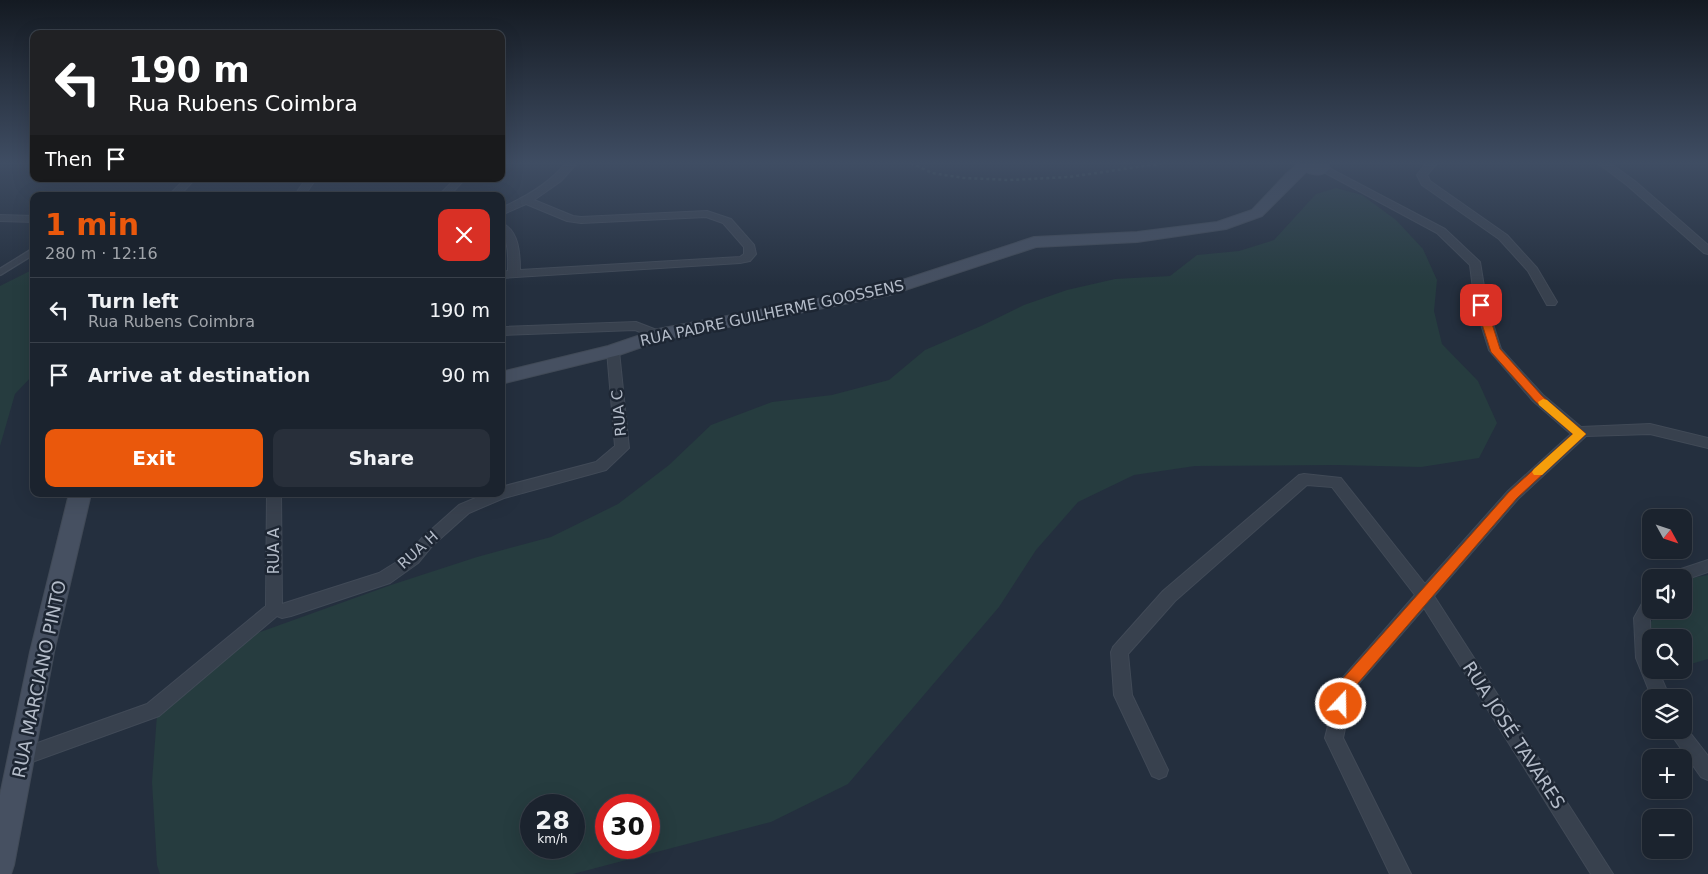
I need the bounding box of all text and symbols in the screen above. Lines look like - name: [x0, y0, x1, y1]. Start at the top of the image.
- icon: left: [45, 50, 110, 115]
- text: 190 m: [128, 50, 250, 90]
- text: Rua Rubens Coimbra: [128, 91, 358, 116]
- icon: arrive: [102, 145, 130, 173]
- text: Then: [45, 148, 92, 170]
- text: 1 min: [45, 207, 139, 242]
- button: close: [438, 209, 490, 261]
- text: 280 m · 12:16: [45, 244, 158, 263]
- street label: RUA PADRE GUILHERME GOOSSENS: [638, 276, 906, 350]
- pin: [1460, 284, 1502, 326]
- text: Turn left: [88, 290, 179, 312]
- icon: arrive: [1467, 291, 1495, 319]
- icon: left: [45, 296, 73, 324]
- text: 190 m: [429, 299, 490, 321]
- text: Rua Rubens Coimbra: [88, 312, 255, 331]
- icon: arrive: [45, 361, 73, 389]
- text: Arrive at destination: [88, 364, 310, 386]
- text: 90 m: [441, 364, 490, 386]
- street label: RUA C: [608, 389, 630, 437]
- button: Exit: [45, 429, 263, 487]
- button: Share: [273, 429, 490, 487]
- north arrow: [1642, 509, 1692, 559]
- map controls: [1642, 509, 1692, 859]
- street label: RUA A: [265, 527, 283, 574]
- street label: RUA H: [394, 527, 442, 573]
- button: sound: [1642, 569, 1692, 619]
- street label: RUA MARCIANO PINTO: [8, 578, 70, 780]
- button: search: [1642, 629, 1692, 679]
- street label: RUA JOSÉ TAVARES: [1459, 657, 1569, 813]
- position arrow: [1314, 677, 1366, 729]
- button: layers: [1642, 689, 1692, 739]
- button: +: [1642, 749, 1692, 799]
- speed limit sign: 30: [595, 794, 660, 859]
- text: 28: [535, 806, 570, 835]
- button: −: [1642, 809, 1692, 859]
- text: km/h: [537, 832, 568, 846]

